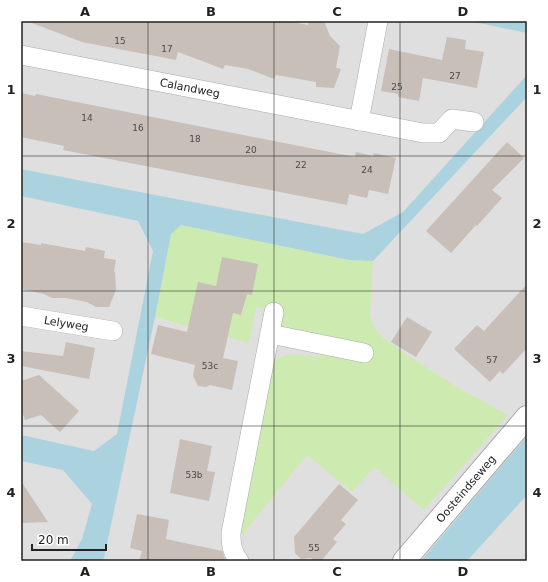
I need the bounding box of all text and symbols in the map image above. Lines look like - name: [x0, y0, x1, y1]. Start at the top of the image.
- text: A: [80, 4, 90, 19]
- text: B: [206, 4, 216, 19]
- text: C: [332, 4, 342, 19]
- text: D: [458, 4, 469, 19]
- house number: 15: [114, 36, 126, 46]
- house number: 17: [161, 44, 173, 54]
- house number: 27: [449, 71, 461, 81]
- street label: Calandweg: [159, 76, 221, 100]
- text: 1: [6, 82, 16, 97]
- house number: 25: [391, 82, 403, 92]
- text: 1: [532, 82, 542, 97]
- house number: 14: [81, 113, 93, 123]
- house number: 16: [132, 123, 144, 133]
- house number: 18: [189, 134, 201, 144]
- house number: 20: [245, 145, 257, 155]
- house number: 22: [295, 160, 307, 170]
- house number: 24: [361, 165, 373, 175]
- text: 2: [6, 216, 16, 231]
- text: 2: [532, 216, 542, 231]
- street label: Lelyweg: [43, 313, 90, 333]
- text: 3: [6, 351, 16, 366]
- text: 3: [532, 351, 542, 366]
- house number: 57: [486, 355, 498, 365]
- house number: 53c: [202, 361, 218, 371]
- street label: Oosteindseweg: [433, 452, 498, 525]
- house number: 53b: [185, 470, 203, 480]
- text: 4: [6, 485, 16, 500]
- text: 4: [532, 485, 542, 500]
- scale bar: [32, 526, 106, 552]
- text: 20 m: [38, 533, 69, 547]
- house number: 55: [308, 543, 320, 553]
- text: A: [80, 564, 90, 579]
- text: B: [206, 564, 216, 579]
- text: C: [332, 564, 342, 579]
- text: D: [458, 564, 469, 579]

